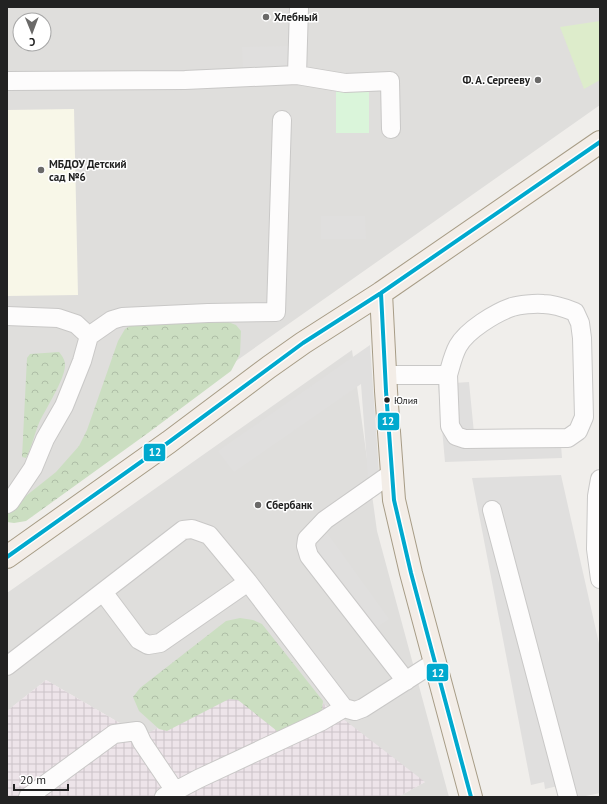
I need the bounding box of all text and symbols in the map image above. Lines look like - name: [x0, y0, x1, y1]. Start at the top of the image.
- place label: Хлебный: [274, 10, 318, 24]
- north arrow: [12, 12, 52, 52]
- marker: Хлебный: [261, 12, 271, 22]
- text: С: [29, 35, 35, 49]
- place label: Ф. А. Сергееву: [463, 73, 531, 87]
- marker: Ф. А. Сергееву: [533, 75, 543, 85]
- place label: МБДОУ Детский сад №6: [49, 157, 127, 184]
- marker: МБДОУ Детский сад №6: [36, 165, 46, 175]
- place label: Юлия: [394, 394, 418, 407]
- marker: Юлия: [382, 395, 392, 405]
- line badge: 12: [377, 412, 400, 431]
- text: 12: [382, 414, 394, 428]
- line badge: 12: [143, 443, 166, 462]
- text: 12: [149, 445, 161, 459]
- place label: Сбербанк: [266, 498, 313, 512]
- marker: Сбербанк: [253, 500, 263, 510]
- line badge: 12: [426, 663, 449, 682]
- text: 12: [432, 666, 444, 680]
- scale bar: [14, 766, 68, 792]
- text: 20 m: [20, 772, 46, 787]

